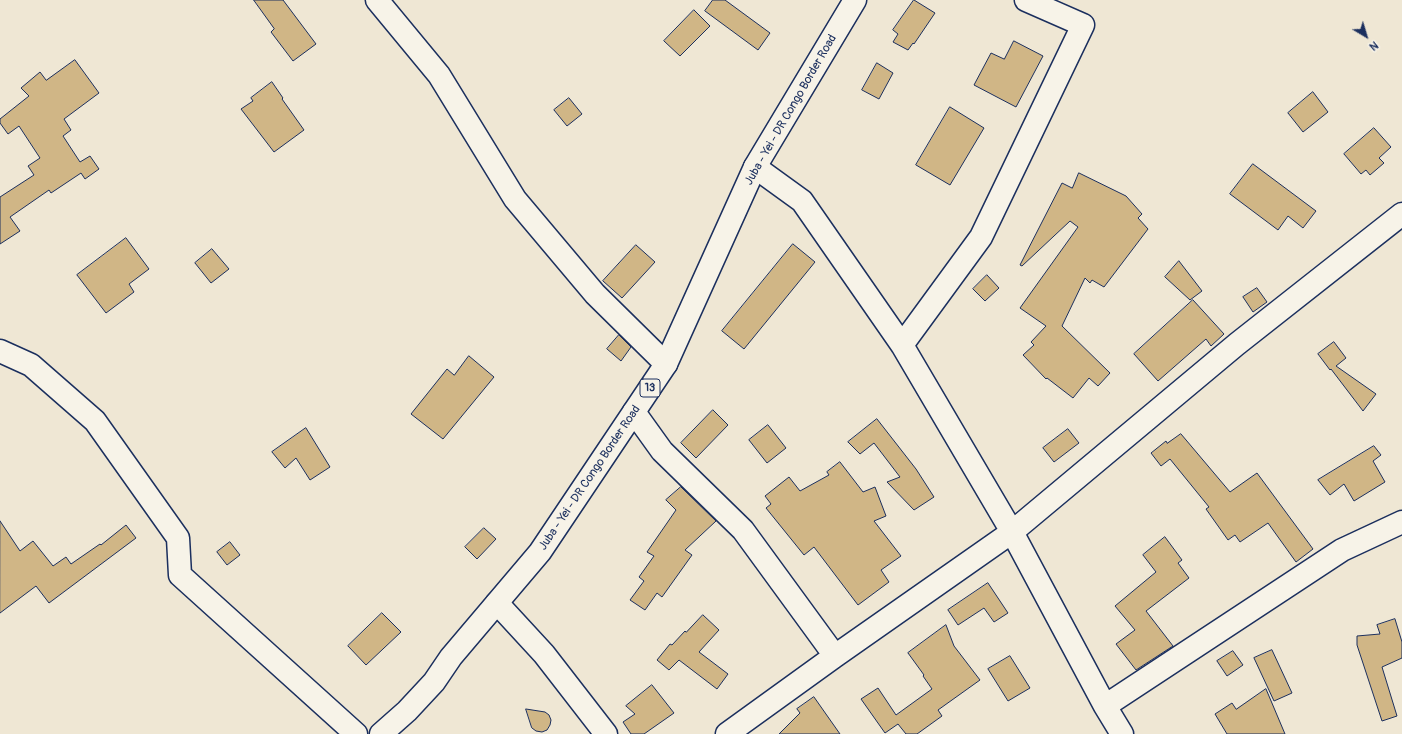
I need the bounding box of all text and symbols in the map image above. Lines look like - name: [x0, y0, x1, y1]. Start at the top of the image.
- north arrow: [1346, 16, 1386, 56]
- street label: Juba - Yei - DR Congo Border Road: [742, 32, 840, 188]
- text: N: [1367, 38, 1381, 53]
- road number: 13: [640, 379, 660, 397]
- street label: Juba - Yei - DR Congo Border Road: [536, 403, 644, 553]

